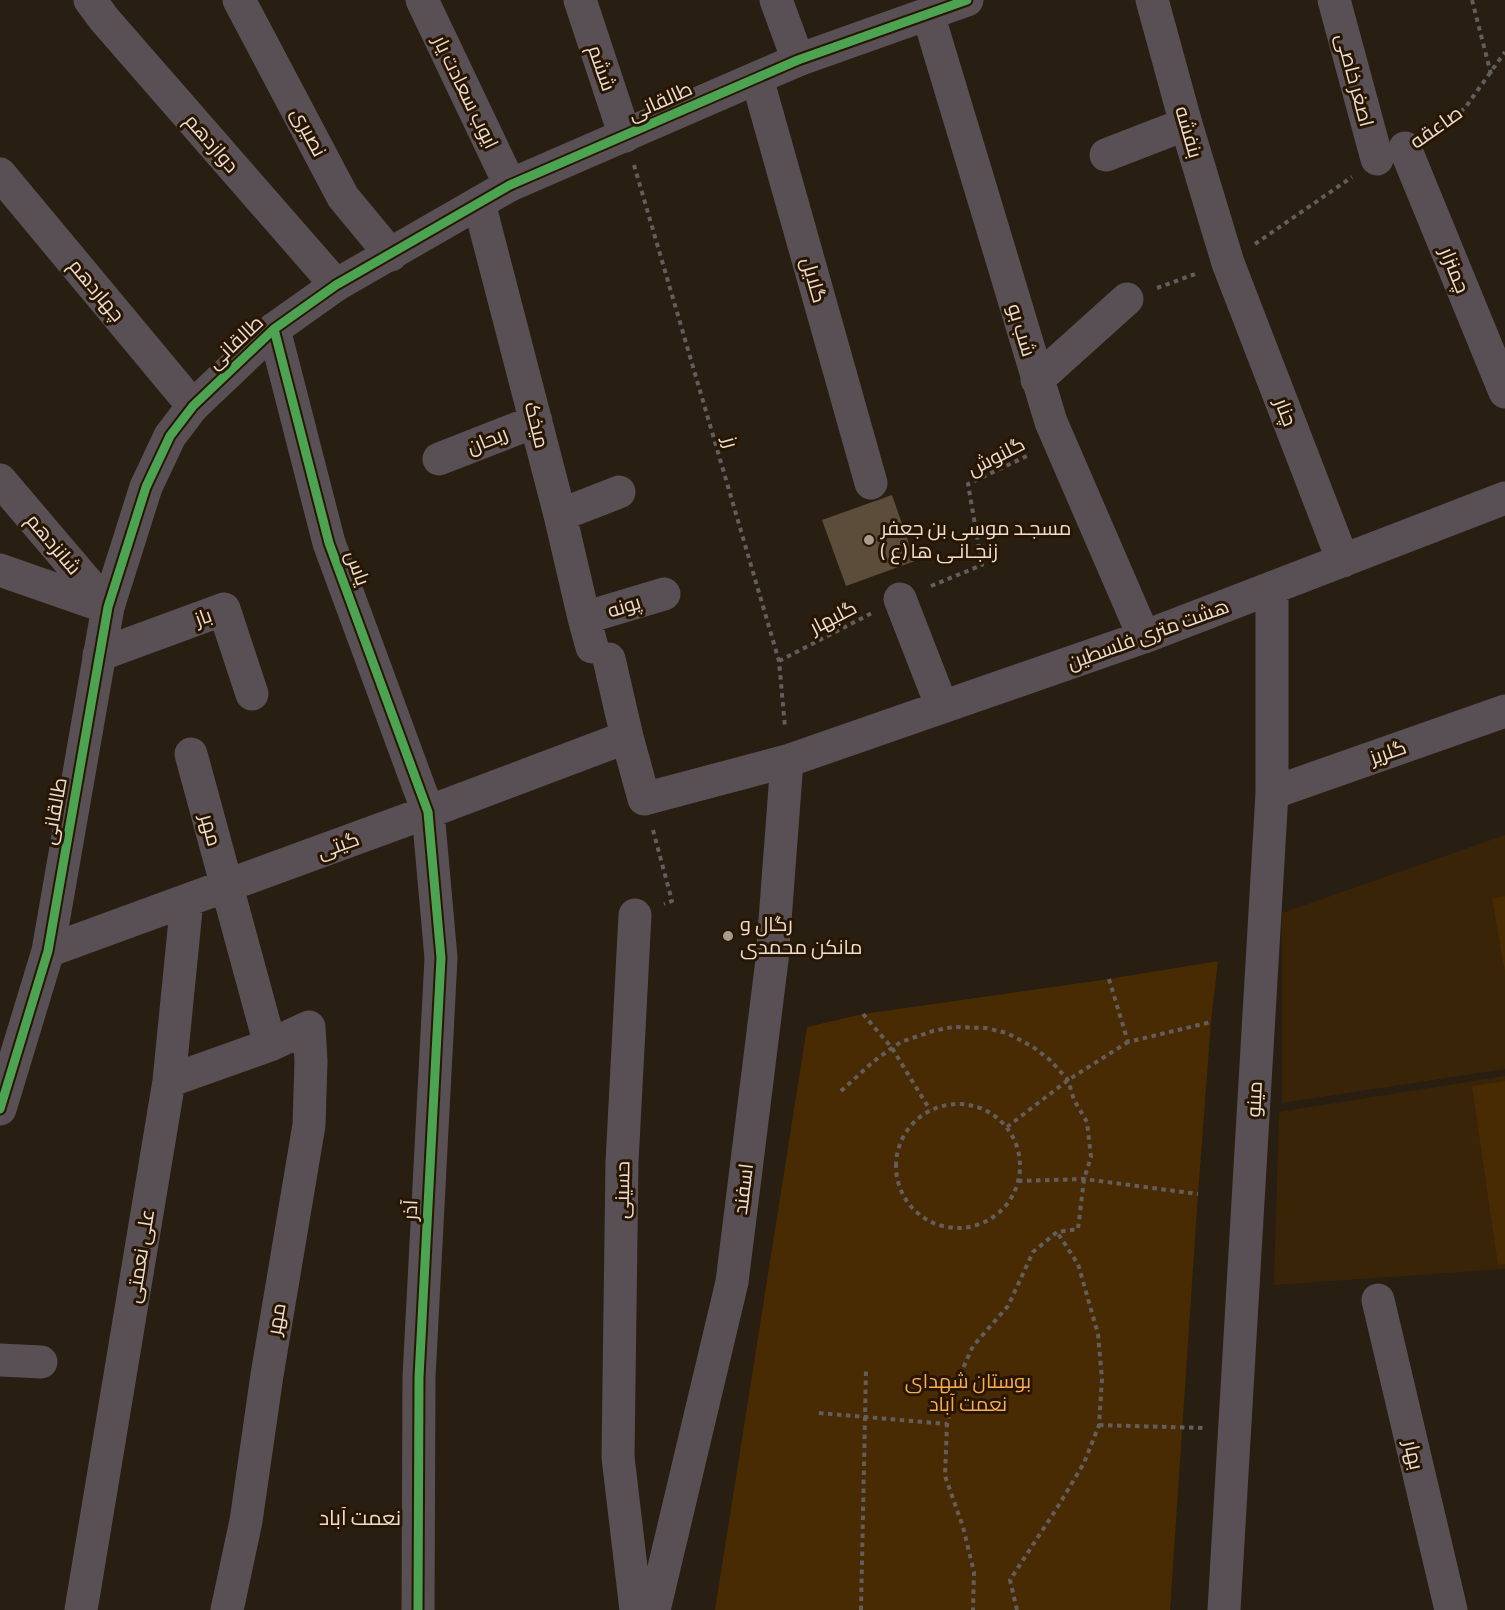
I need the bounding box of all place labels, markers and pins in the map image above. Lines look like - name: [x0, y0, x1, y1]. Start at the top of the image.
- place label: مسجـد موسی بن جعفر ( ع) زنجـانـی ها: [880, 515, 1071, 565]
- marker: مسجـد موسی بن جعفر ( ع) زنجـانـی ها: [862, 533, 876, 547]
- place label: رگال و مانکن محمدی: [740, 911, 862, 960]
- marker: رگال و مانکن محمدی: [721, 929, 735, 943]

